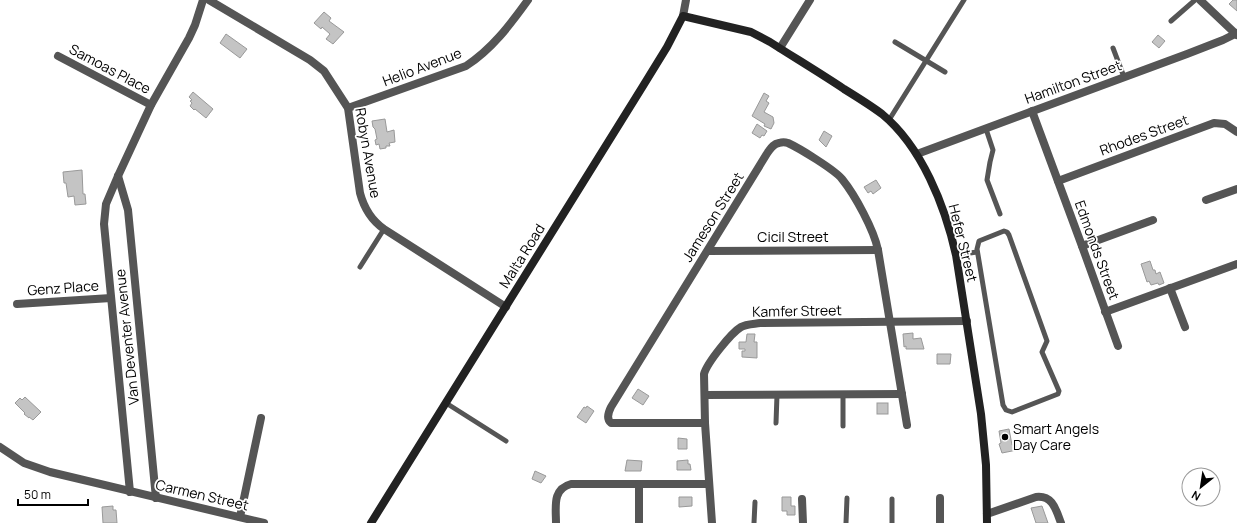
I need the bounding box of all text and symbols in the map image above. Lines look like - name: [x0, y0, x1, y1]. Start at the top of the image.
- street label: Samoas Place: [66, 39, 154, 98]
- street label: Helio Avenue: [380, 43, 464, 90]
- street label: Hamilton Street: [1022, 55, 1124, 108]
- street label: Robyn Avenue: [351, 106, 386, 200]
- street label: Rhodes Street: [1097, 110, 1191, 159]
- street label: Jameson Street: [677, 168, 748, 265]
- street label: Edmonds Street: [1071, 198, 1124, 302]
- street label: Hefer Street: [945, 202, 982, 284]
- street label: Malta Road: [494, 220, 549, 291]
- street label: Cicil Street: [757, 227, 829, 246]
- street label: Van Deventer Avenue: [110, 268, 143, 406]
- street label: Genz Place: [27, 276, 99, 299]
- street label: Kamfer Street: [752, 300, 842, 321]
- place label: Smart Angels Day Care: [1013, 419, 1099, 454]
- marker: Smart Angels Day Care: [1000, 432, 1010, 442]
- north arrow: [1181, 467, 1221, 507]
- street label: Carmen Street: [154, 475, 251, 515]
- scale bar: [18, 481, 88, 507]
- text: 50 m: [24, 486, 51, 503]
- text: N: [1188, 488, 1203, 505]

